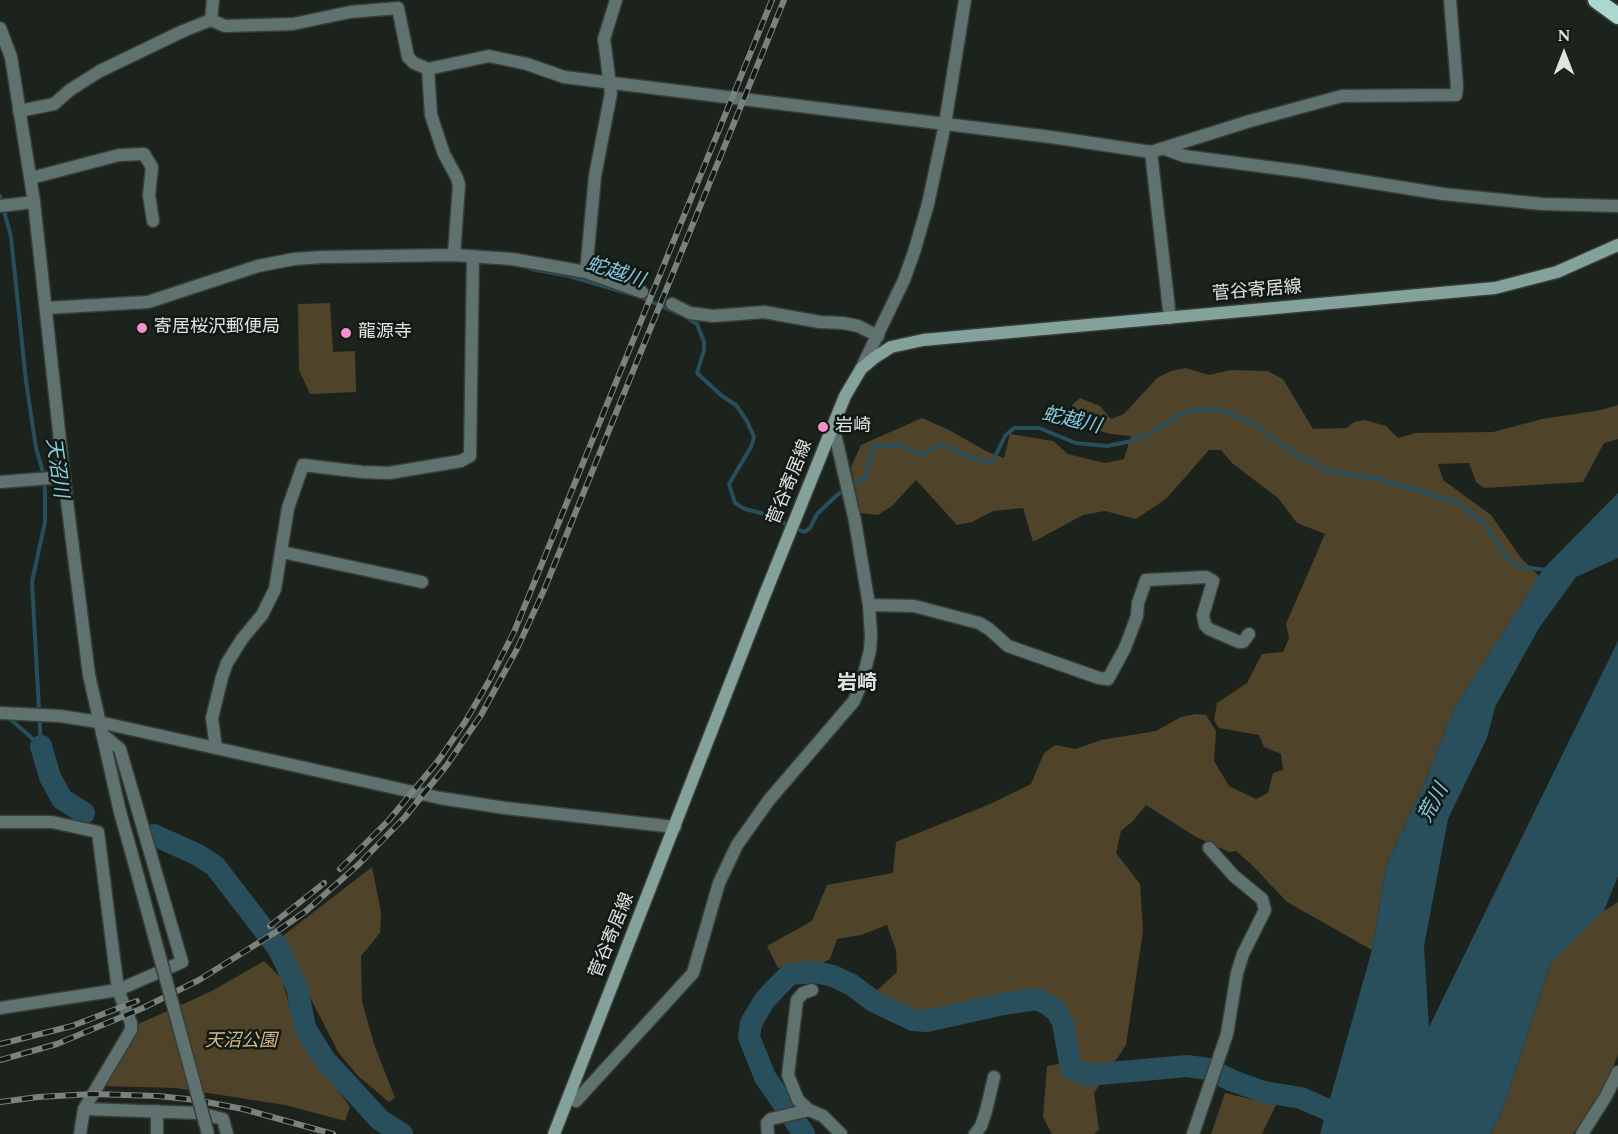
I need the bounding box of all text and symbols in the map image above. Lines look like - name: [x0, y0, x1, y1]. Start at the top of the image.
- north arrow: [1534, 24, 1594, 84]
- text: N: [1557, 24, 1571, 48]
- water label: 蛇越川: [583, 253, 647, 295]
- street label: 菅谷寄居線: [1211, 277, 1303, 307]
- place label: 寄居桜沢郵便局: [154, 317, 280, 339]
- marker: 寄居桜沢郵便局: [135, 321, 149, 335]
- place label: 龍源寺: [358, 322, 412, 344]
- marker: 龍源寺: [339, 326, 353, 340]
- water label: 蛇越川: [1039, 404, 1103, 440]
- place label: 岩崎: [835, 416, 871, 438]
- marker: 岩崎: [816, 420, 830, 434]
- water label: 天沼川: [39, 437, 71, 499]
- street label: 菅谷寄居線: [764, 437, 818, 529]
- district label: 岩崎: [837, 673, 877, 697]
- water label: 荒川: [1415, 781, 1455, 827]
- street label: 菅谷寄居線: [586, 890, 640, 982]
- park label: 天沼公園: [205, 1031, 277, 1053]

